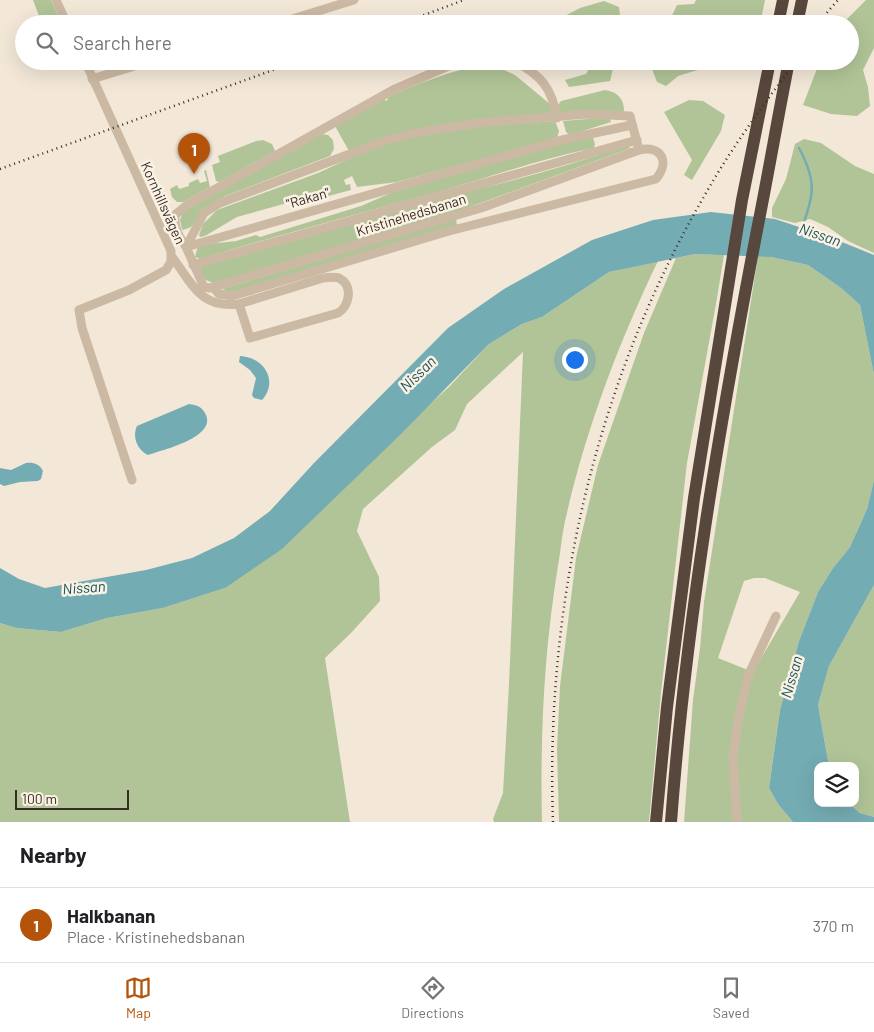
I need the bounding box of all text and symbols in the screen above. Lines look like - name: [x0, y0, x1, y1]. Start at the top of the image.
- search box: [15, 15, 859, 70]
- icon: search: [33, 29, 61, 57]
- text: Search here: [73, 31, 172, 54]
- pin: 1: [178, 133, 210, 174]
- street label: Kornhillsvägen: [138, 159, 189, 247]
- street label: "Rakan": [284, 183, 332, 212]
- street label: Kristinehedsbanan: [354, 190, 468, 239]
- water label: Nissan: [797, 219, 844, 250]
- your location: [562, 347, 588, 373]
- water label: Nissan: [396, 352, 439, 395]
- water label: Nissan: [62, 577, 106, 597]
- water label: Nissan: [776, 653, 806, 700]
- map controls: [814, 762, 859, 807]
- button: layers: [814, 762, 859, 807]
- scale bar: [15, 787, 129, 810]
- text: 100 m: [22, 790, 57, 807]
- text: Nearby: [20, 842, 86, 867]
- text: Halkbanan: [67, 904, 155, 927]
- text: 1: [33, 916, 39, 935]
- text: 370 m: [813, 916, 854, 935]
- text: Place · Kristinehedsbanan: [67, 927, 245, 946]
- tab: Map: [124, 974, 152, 1021]
- tab: Directions: [401, 974, 464, 1021]
- tab: Saved: [713, 974, 750, 1021]

